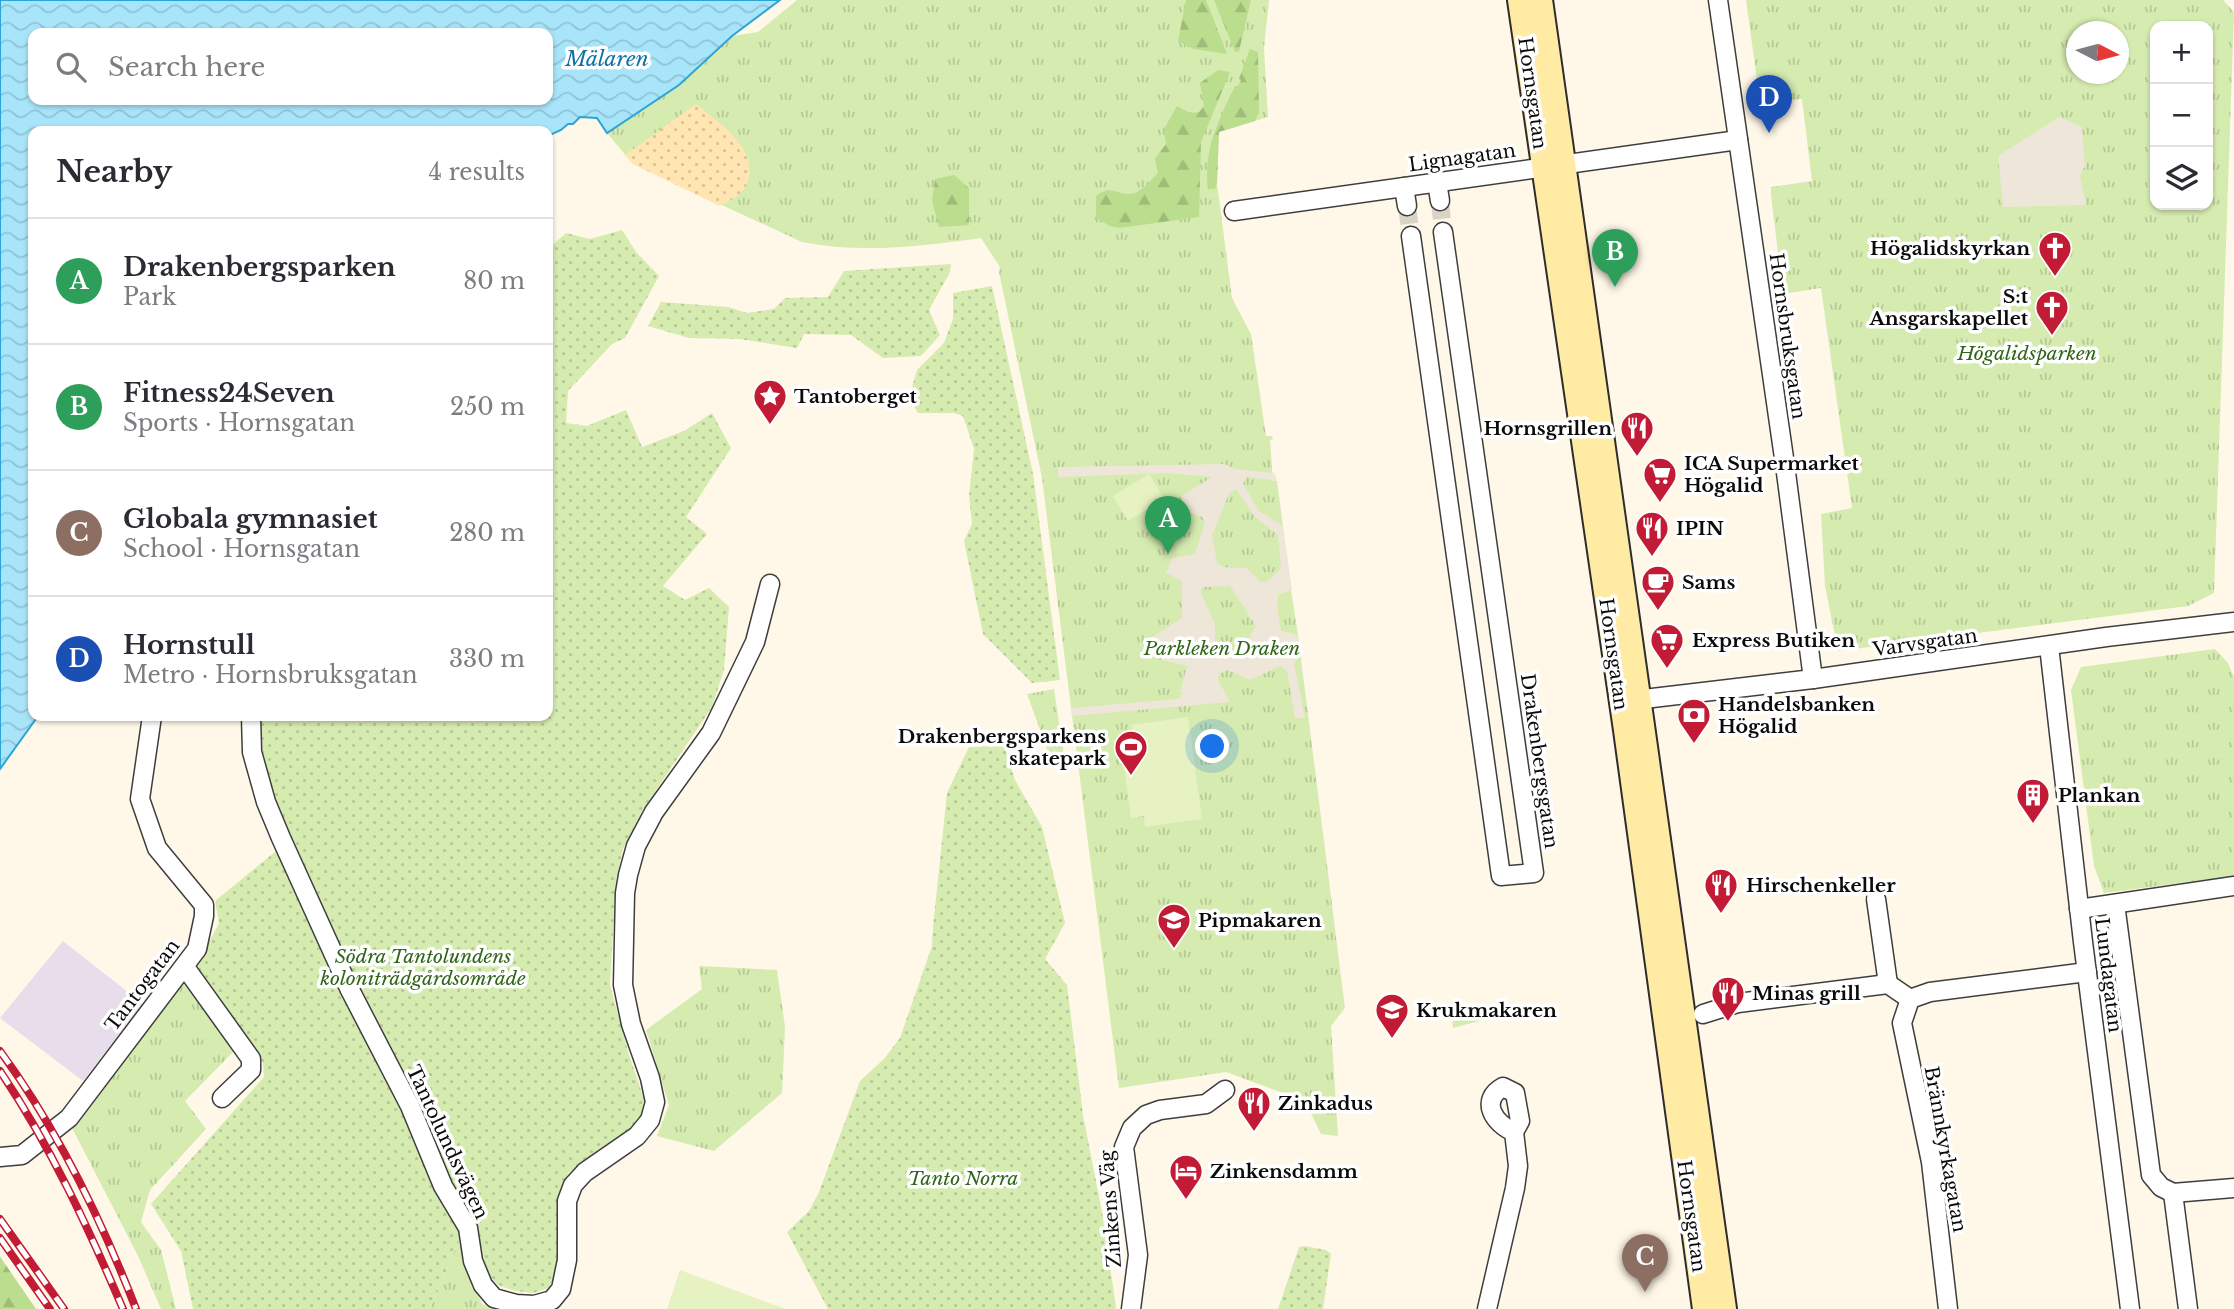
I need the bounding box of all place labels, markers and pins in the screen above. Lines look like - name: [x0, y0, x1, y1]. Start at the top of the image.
- pin: D: [1746, 75, 1792, 133]
- pin: B: [1592, 229, 1638, 287]
- church icon: Högalidskyrkan: [2036, 229, 2074, 278]
- place label: Högalidskyrkan: [1870, 237, 2030, 260]
- place label: S:t Ansgarskapellet: [1868, 285, 2029, 330]
- church icon: S:t Ansgarskapellet: [2033, 288, 2071, 337]
- place icon: Tantoberget: [751, 377, 789, 426]
- place label: Tantoberget: [794, 385, 918, 408]
- restaurant icon: Hornsgrillen: [1618, 409, 1656, 458]
- place label: Hornsgrillen: [1483, 417, 1612, 440]
- place label: ICA Supermarket Högalid: [1684, 452, 1860, 497]
- supermarket icon: ICA Supermarket Högalid: [1641, 455, 1679, 504]
- pin: A: [1145, 496, 1191, 554]
- restaurant icon: IPIN: [1633, 509, 1671, 558]
- place label: IPIN: [1676, 517, 1724, 540]
- cafe icon: Sams: [1639, 563, 1677, 612]
- place label: Sams: [1682, 571, 1736, 594]
- supermarket icon: Express Butiken: [1648, 621, 1686, 670]
- place label: Express Butiken: [1692, 629, 1855, 652]
- place label: Handelsbanken Högalid: [1718, 693, 1875, 738]
- bank icon: Handelsbanken Högalid: [1675, 696, 1713, 745]
- place label: Drakenbergsparkens skatepark: [898, 725, 1106, 770]
- sports icon: Drakenbergsparkens skatepark: [1112, 728, 1150, 777]
- building icon: Plankan: [2014, 776, 2052, 825]
- place label: Plankan: [2058, 784, 2141, 807]
- restaurant icon: Hirschenkeller: [1702, 866, 1740, 915]
- place label: Hirschenkeller: [1746, 874, 1896, 897]
- school or university icon: Pipmakaren: [1155, 901, 1193, 950]
- place label: Pipmakaren: [1198, 909, 1322, 932]
- restaurant icon: Minas grill: [1709, 974, 1747, 1023]
- place label: Minas grill: [1752, 982, 1861, 1005]
- school or university icon: Krukmakaren: [1373, 991, 1411, 1040]
- place label: Krukmakaren: [1416, 999, 1557, 1022]
- restaurant icon: Zinkadus: [1235, 1084, 1273, 1133]
- place label: Zinkadus: [1278, 1092, 1373, 1115]
- hotel icon: Zinkensdamm: [1167, 1152, 1205, 1201]
- place label: Zinkensdamm: [1210, 1160, 1358, 1183]
- pin: C: [1622, 1234, 1668, 1292]

